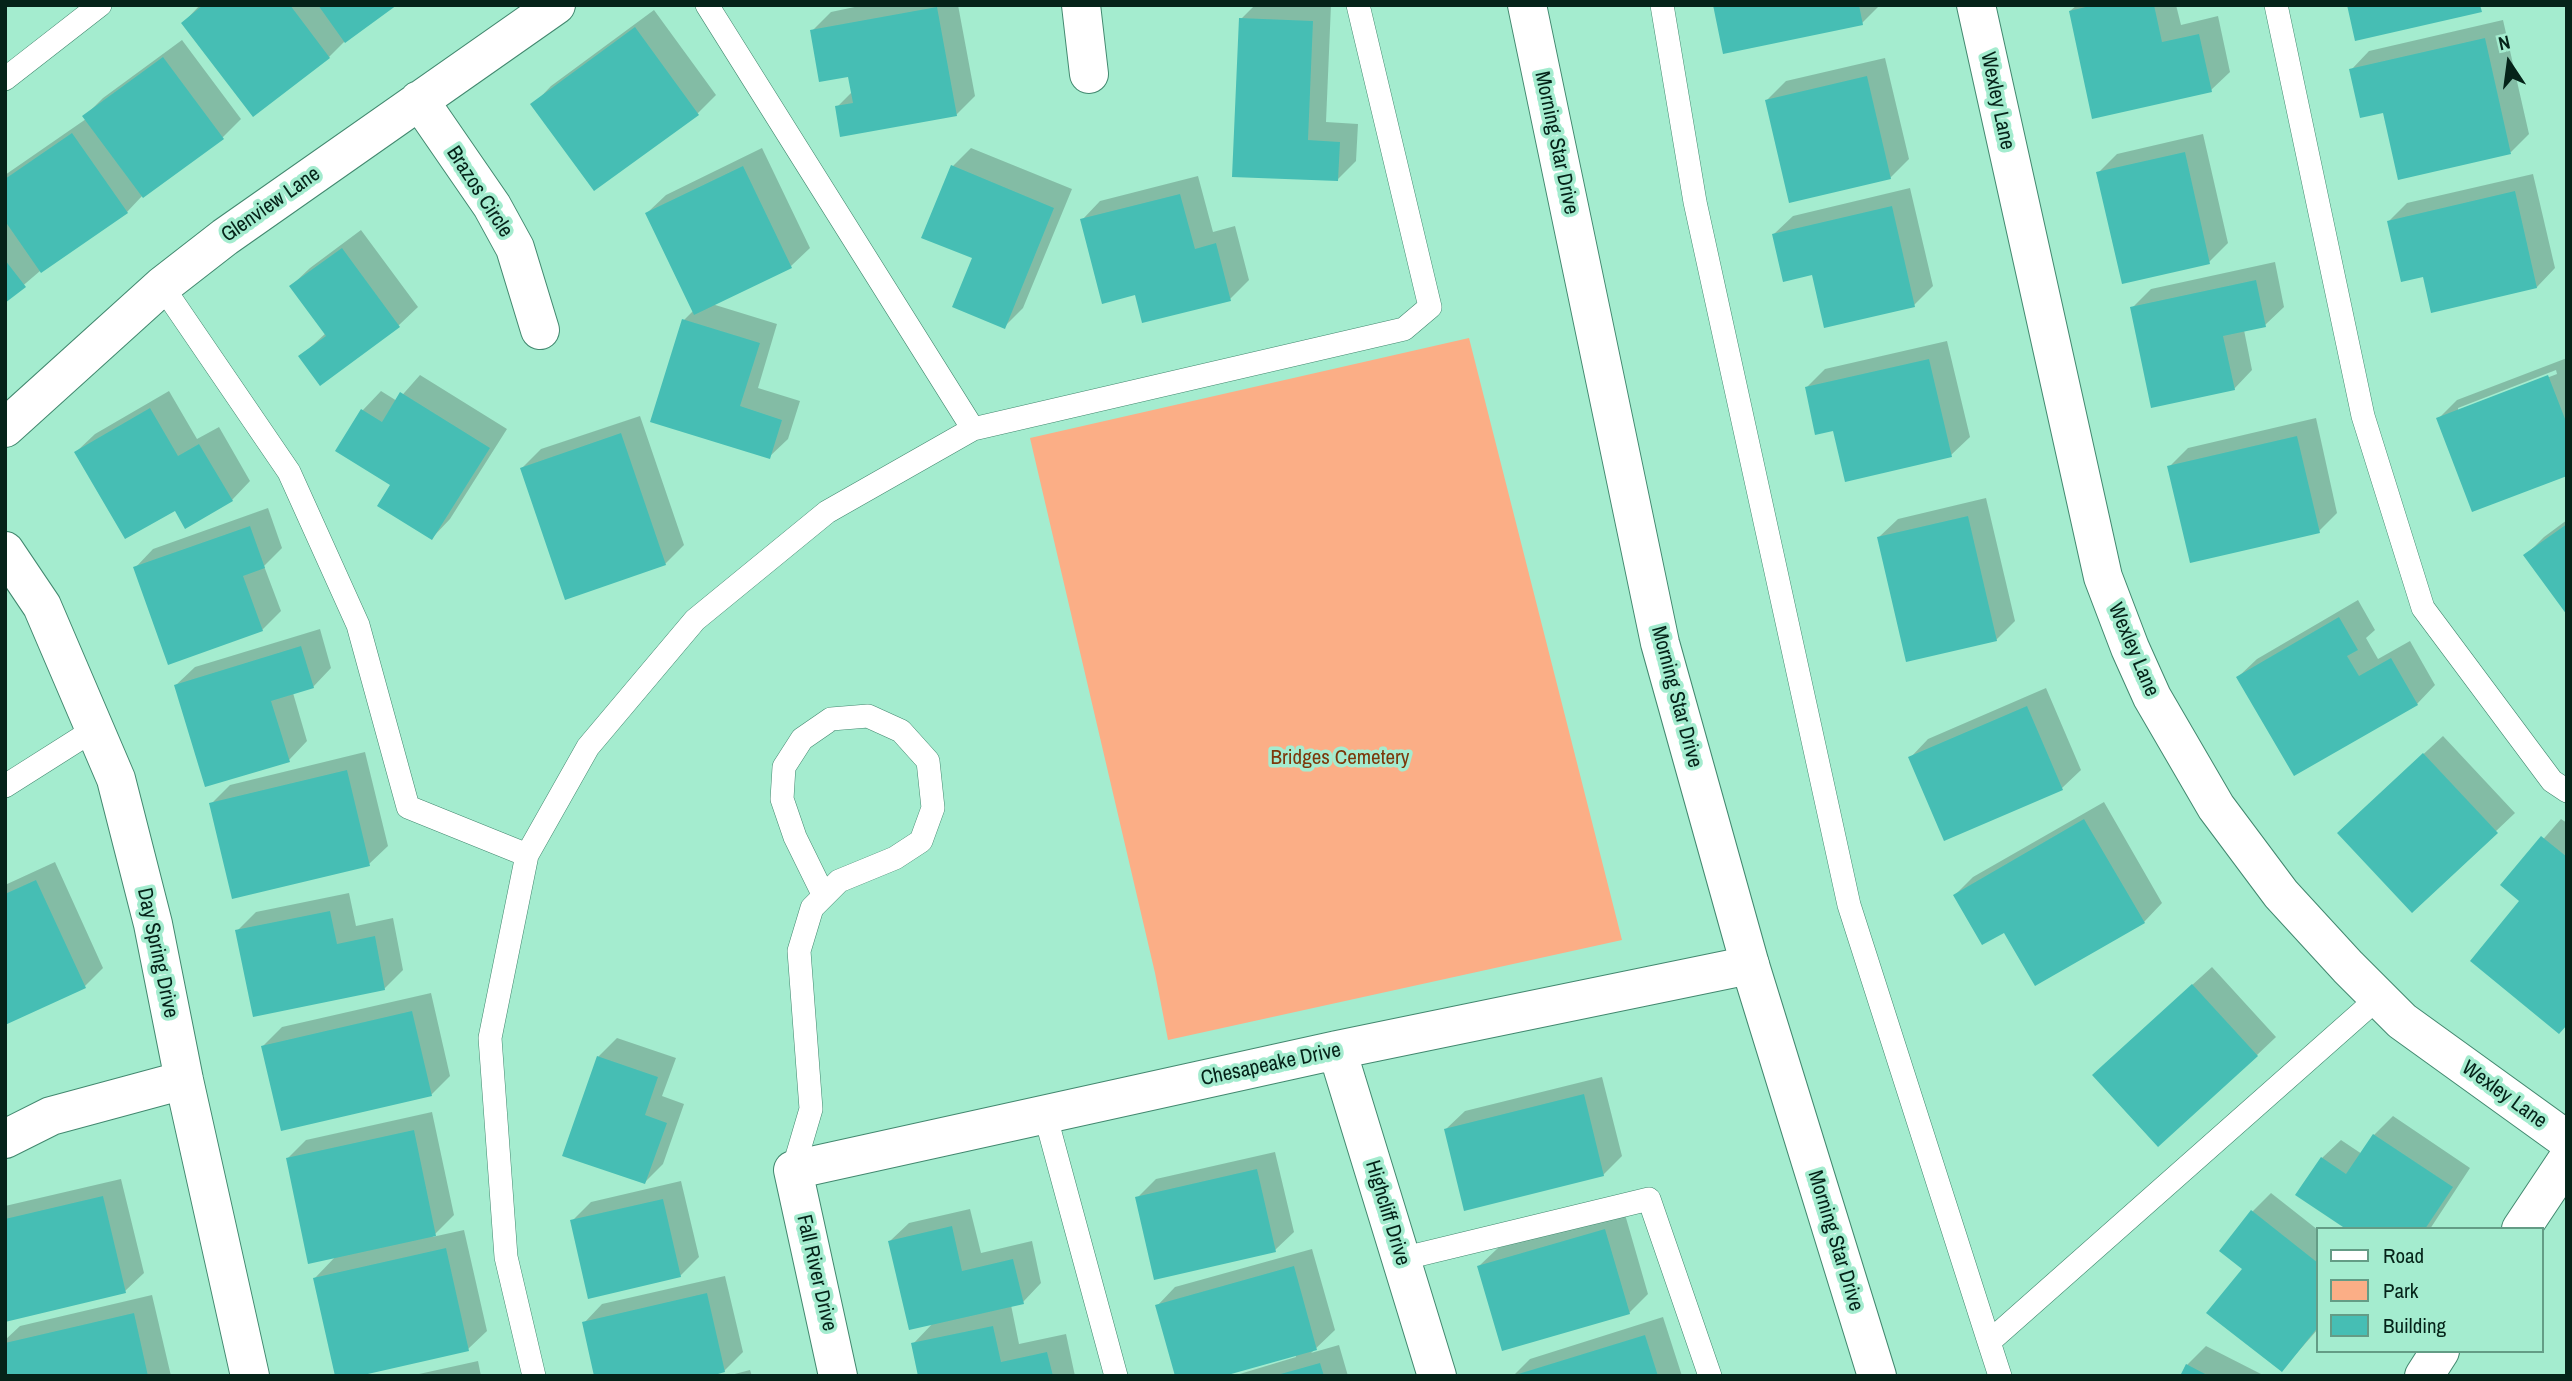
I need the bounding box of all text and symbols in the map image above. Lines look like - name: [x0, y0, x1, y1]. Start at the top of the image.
- north arrow: [2474, 28, 2544, 98]
- text: N: [2496, 29, 2513, 56]
- street label: Wexley Lane: [1974, 50, 2020, 152]
- street label: Morning Star Drive: [1529, 69, 1583, 217]
- street label: Brazos Circle: [440, 142, 518, 242]
- street label: Glenview Lane: [217, 162, 325, 248]
- street label: Wexley Lane: [2102, 599, 2164, 701]
- street label: Morning Star Drive: [1645, 623, 1707, 771]
- park label: Bridges Cemetery: [1271, 745, 1409, 771]
- street label: Day Spring Drive: [131, 886, 183, 1020]
- street label: Chesapeake Drive: [1199, 1038, 1343, 1092]
- street label: Wexley Lane: [2456, 1056, 2552, 1134]
- street label: Highcliff Drive: [1359, 1157, 1415, 1269]
- street label: Morning Star Drive: [1802, 1168, 1868, 1314]
- street label: Fall River Drive: [790, 1212, 842, 1334]
- legend: [2316, 1227, 2544, 1353]
- text: Road: [2383, 1241, 2424, 1270]
- text: Park: [2383, 1276, 2418, 1305]
- text: Building: [2383, 1311, 2446, 1340]

